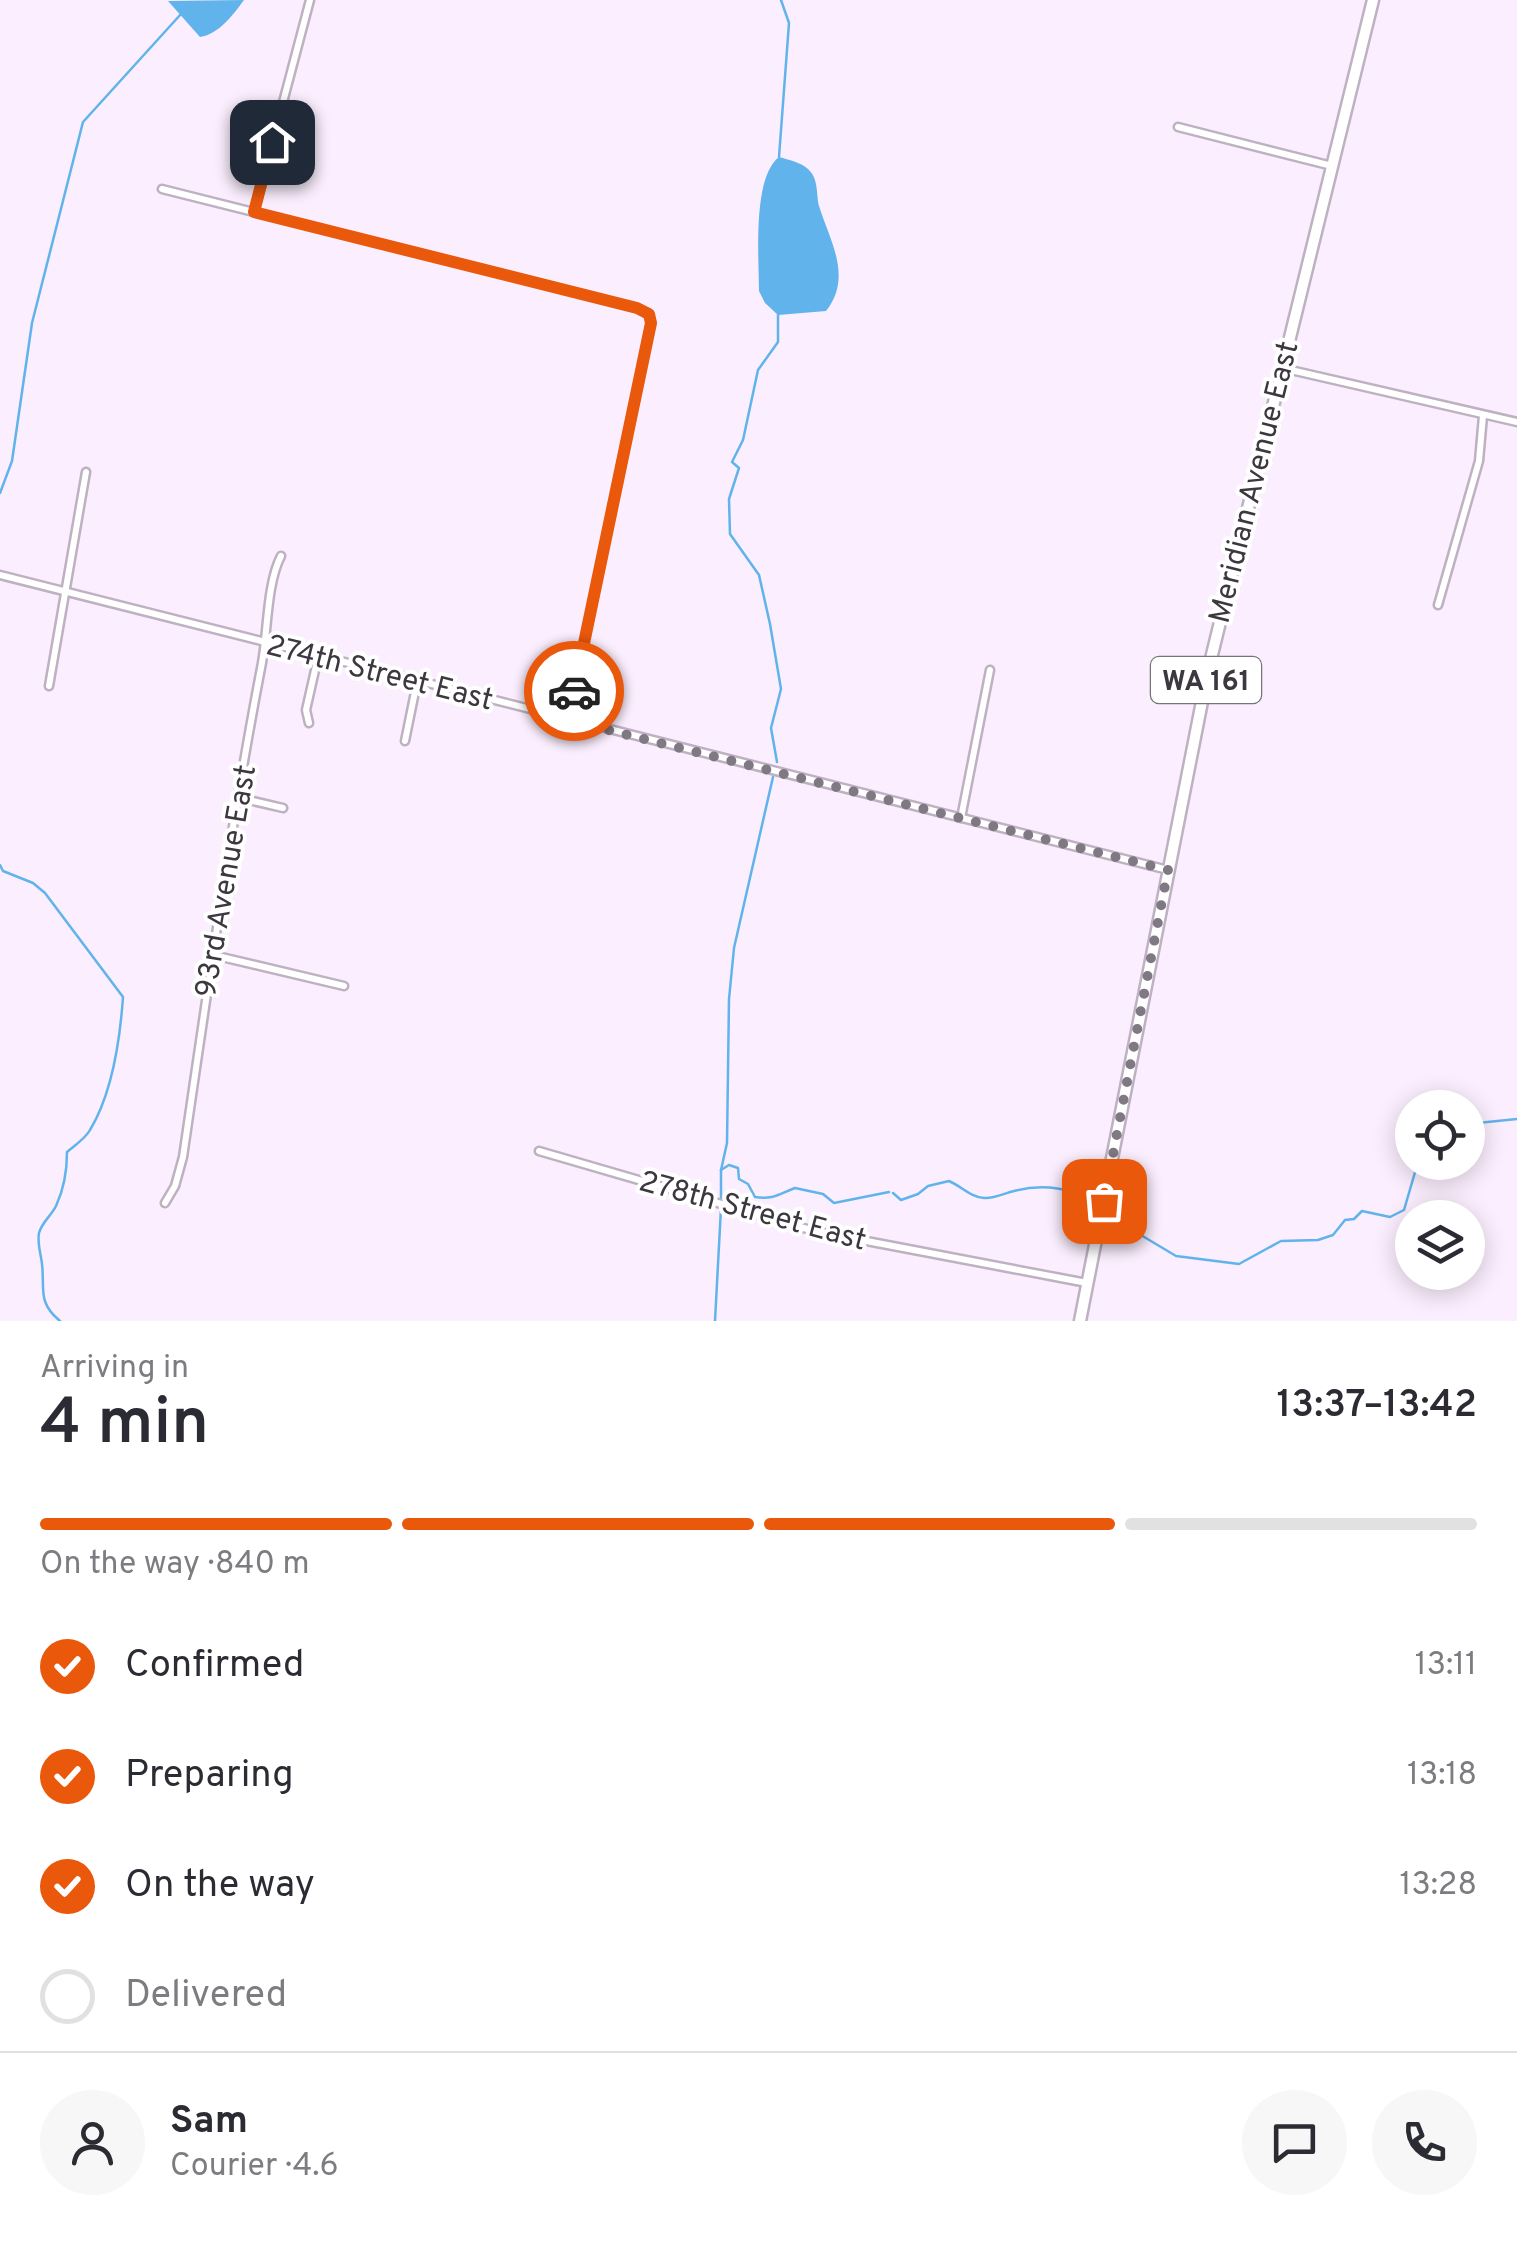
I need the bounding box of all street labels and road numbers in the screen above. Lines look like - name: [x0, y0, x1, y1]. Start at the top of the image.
- street label: Meridian Avenue East: [1202, 338, 1308, 627]
- street label: 274th Street East: [262, 628, 497, 720]
- road number: WA 161: [1151, 657, 1261, 703]
- street label: 93rd Avenue East: [189, 762, 266, 1001]
- street label: 278th Street East: [635, 1164, 870, 1261]

